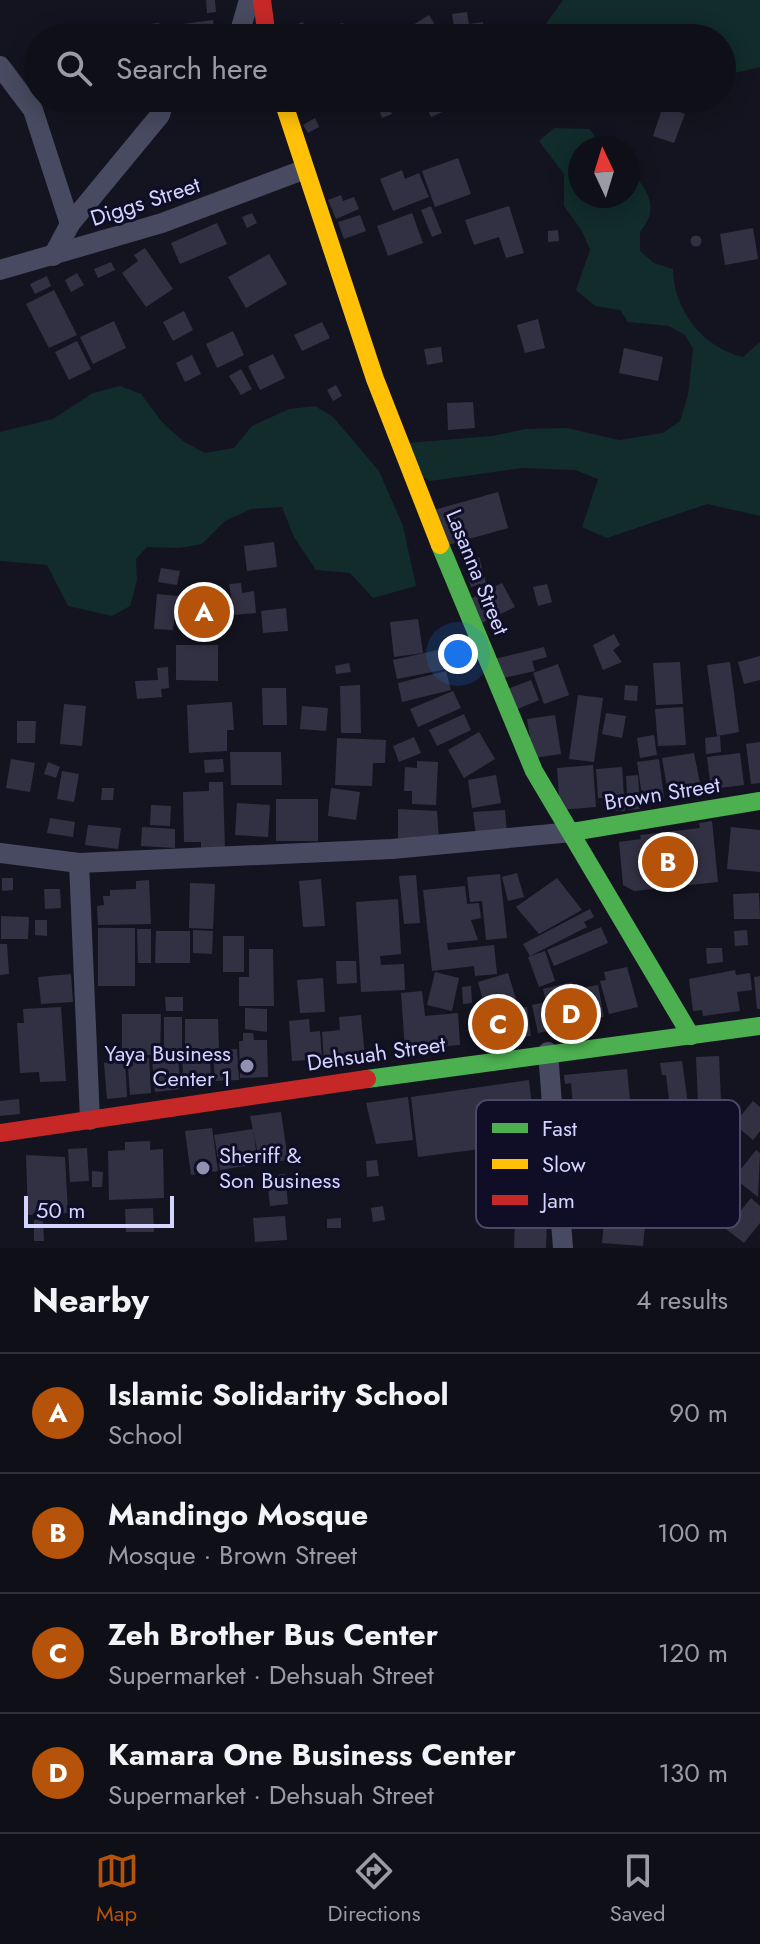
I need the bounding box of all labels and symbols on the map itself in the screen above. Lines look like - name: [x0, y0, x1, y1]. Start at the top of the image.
- north arrow: [568, 136, 640, 208]
- street label: Diggs Street: [86, 168, 205, 234]
- street label: Lasanna Street: [438, 504, 518, 640]
- pin: A: [178, 582, 230, 642]
- your location: [438, 634, 478, 674]
- street label: Brown Street: [602, 768, 723, 818]
- pin: B: [642, 832, 694, 892]
- pin: D: [545, 984, 597, 1044]
- pin: C: [472, 994, 524, 1054]
- street label: Dehsuah Street: [305, 1027, 448, 1079]
- place label: Yaya Business Center 1: [104, 1037, 231, 1094]
- marker: Yaya Business Center 1: [238, 1057, 256, 1075]
- legend: [476, 1100, 740, 1228]
- text: Fast: [542, 1112, 578, 1144]
- place label: Sheriff & Son Business: [219, 1139, 340, 1196]
- text: Slow: [542, 1148, 586, 1180]
- marker: Sheriff & Son Business: [194, 1159, 212, 1177]
- text: Jam: [539, 1184, 575, 1216]
- scale bar: [24, 1192, 174, 1228]

